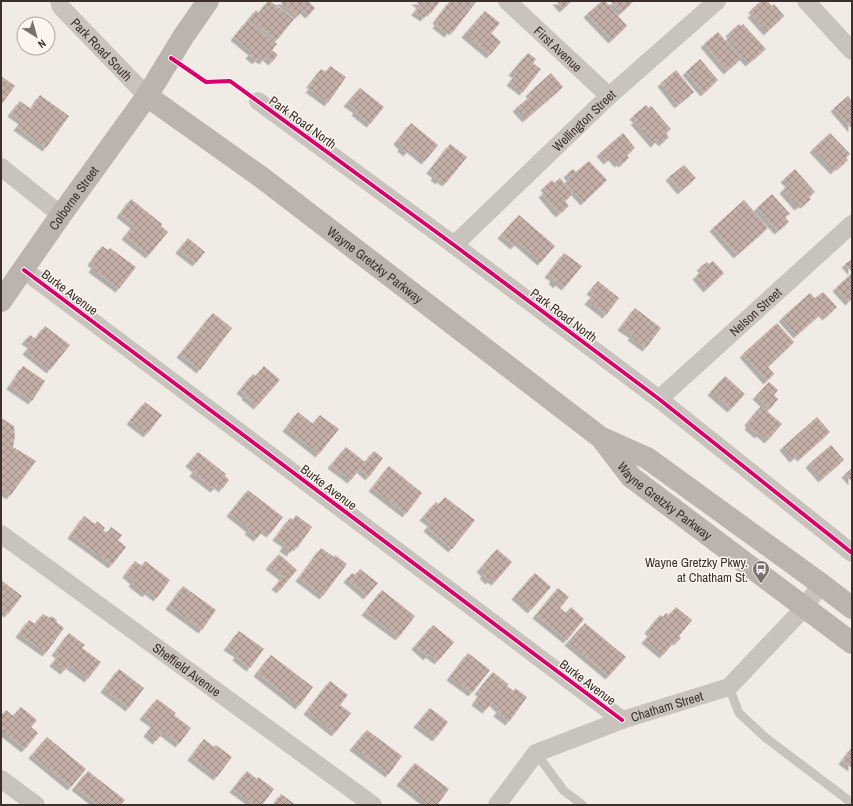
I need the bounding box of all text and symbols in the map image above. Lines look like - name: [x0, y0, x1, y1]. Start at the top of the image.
- street label: Park Road South: [67, 14, 136, 85]
- north arrow: [16, 16, 56, 56]
- street label: First Avenue: [530, 22, 586, 76]
- text: N: [35, 36, 49, 52]
- street label: Wellington Street: [549, 86, 619, 155]
- street label: Park Road North: [266, 92, 340, 153]
- street label: Colborne Street: [45, 163, 103, 233]
- street label: Wayne Gretzky Parkway: [324, 223, 427, 308]
- street label: Burke Avenue: [38, 266, 101, 319]
- street label: Nelson Street: [726, 284, 785, 340]
- street label: Park Road North: [527, 285, 601, 346]
- street label: Wayne Gretzky Parkway: [613, 459, 716, 544]
- street label: Burke Avenue: [297, 461, 360, 514]
- place label: Wayne Gretzky Pkwy. at Chatham St.: [645, 554, 748, 586]
- bus stop icon: Wayne Gretzky Pkwy. at Chatham St.: [751, 559, 771, 584]
- street label: Sheffield Avenue: [149, 639, 224, 700]
- street label: Burke Avenue: [556, 656, 619, 709]
- street label: Chatham Street: [629, 688, 705, 726]

